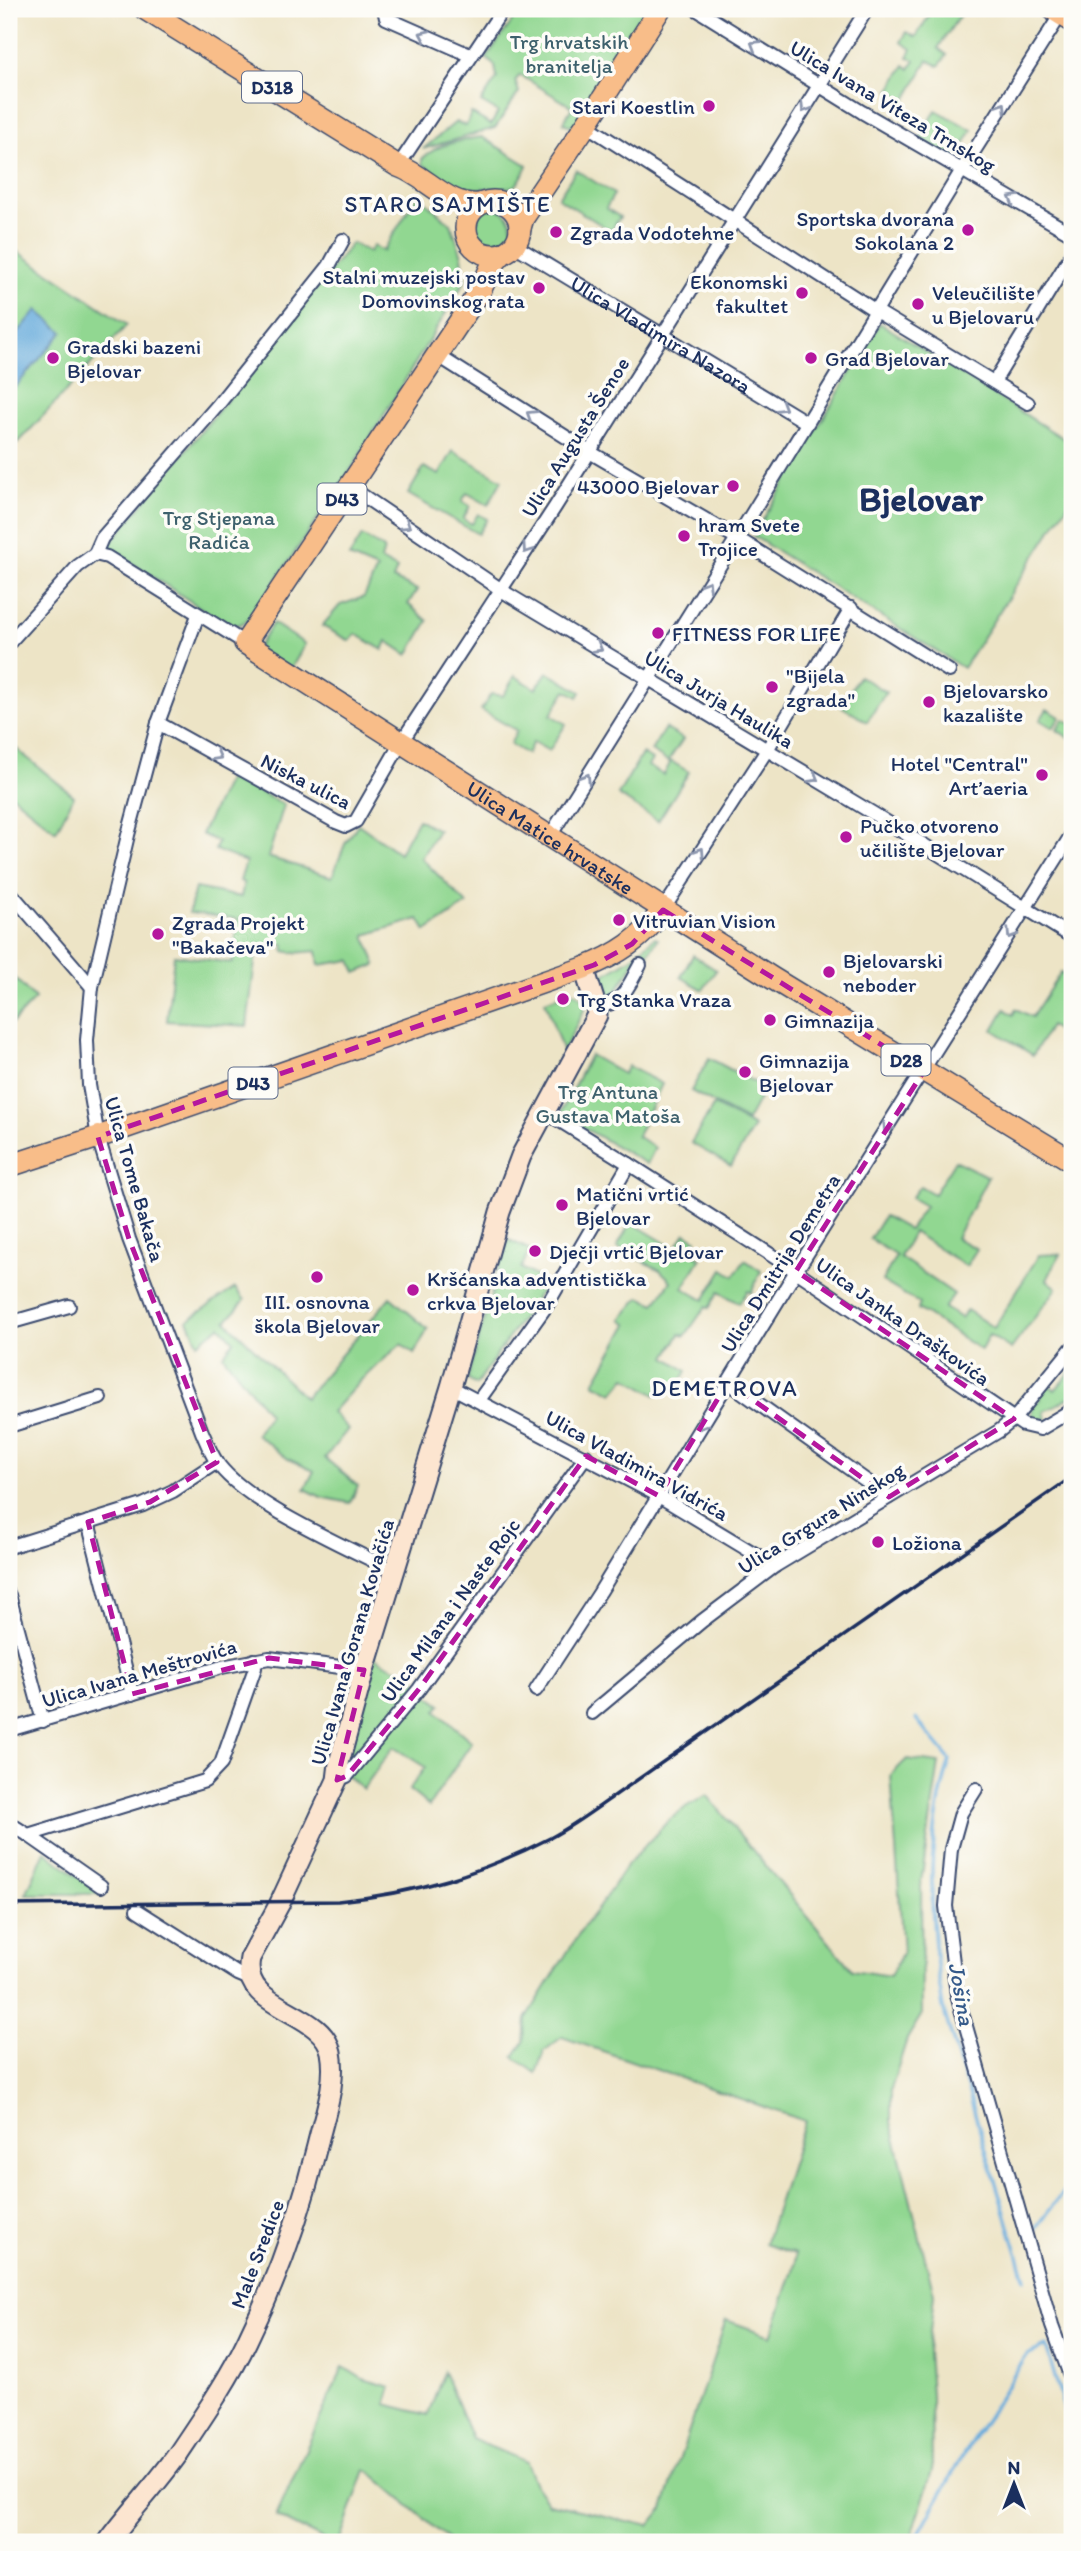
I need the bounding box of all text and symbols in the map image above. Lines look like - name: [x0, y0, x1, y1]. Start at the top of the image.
- one-way arrow: [419, 29, 431, 43]
- park label: Trg hrvatskih branitelja: [510, 29, 628, 78]
- street label: Ulica Ivana Viteza Trnskog: [785, 35, 1001, 178]
- one-way arrow: [749, 41, 762, 54]
- road number: D318: [242, 72, 302, 102]
- place label: Stari Koestlin: [572, 94, 695, 119]
- marker: Stari Koestlin: [701, 98, 717, 114]
- one-way arrow: [800, 100, 813, 113]
- one-way arrow: [993, 102, 1006, 115]
- district label: STARO SAJMIŠTE: [344, 190, 552, 218]
- one-way arrow: [1008, 194, 1021, 207]
- place label: Sportska dvorana Sokolana 2: [797, 206, 954, 255]
- place label: Zgrada Vodotehne: [570, 220, 734, 245]
- marker: Sportska dvorana Sokolana 2: [960, 222, 976, 238]
- marker: Zgrada Vodotehne: [548, 224, 564, 240]
- place label: Stalni muzejski postav Domovinskog rata: [323, 264, 525, 313]
- place label: Ekonomski fakultet: [690, 269, 788, 318]
- street label: Ulica Vladimira Nazora: [566, 270, 756, 398]
- marker: Stalni muzejski postav Domovinskog rata: [531, 280, 547, 296]
- place label: Veleučilište u Bjelovaru: [932, 280, 1035, 329]
- marker: Ekonomski fakultet: [794, 285, 810, 301]
- marker: Veleučilište u Bjelovaru: [910, 296, 926, 312]
- place label: Gradski bazeni Bjelovar: [67, 334, 201, 383]
- place label: Grad Bjelovar: [825, 346, 949, 371]
- marker: Gradski bazeni Bjelovar: [45, 350, 61, 366]
- marker: Grad Bjelovar: [803, 350, 819, 366]
- street label: Ulica Augusta Šenoe: [516, 352, 634, 522]
- one-way arrow: [775, 399, 788, 412]
- one-way arrow: [526, 410, 539, 423]
- place label: 43000 Bjelovar: [577, 474, 720, 499]
- marker: 43000 Bjelovar: [725, 478, 741, 494]
- district label: Bjelovar: [859, 478, 984, 520]
- road number: D43: [318, 484, 366, 514]
- park label: Trg Stjepana Radića: [163, 505, 275, 554]
- place label: hram Svete Trojice: [698, 512, 800, 561]
- one-way arrow: [398, 517, 411, 529]
- marker: hram Svete Trojice: [676, 528, 692, 544]
- one-way arrow: [523, 541, 535, 554]
- one-way arrow: [698, 580, 711, 593]
- place label: FITNESS FOR LIFE: [672, 621, 841, 646]
- marker: FITNESS FOR LIFE: [650, 625, 666, 641]
- one-way arrow: [590, 640, 603, 653]
- street label: Ulica Jurja Haulika: [640, 644, 798, 754]
- place label: "Bijela zgrada": [786, 663, 855, 712]
- place label: Bjelovarsko kazalište: [943, 678, 1048, 727]
- marker: "Bijela zgrada": [764, 679, 780, 695]
- marker: Bjelovarsko kazalište: [921, 694, 937, 710]
- one-way arrow: [210, 748, 223, 761]
- street label: Niska ulica: [257, 748, 355, 814]
- place label: Hotel "Central" Art’aeria: [891, 751, 1028, 800]
- marker: Hotel "Central" Art’aeria: [1034, 767, 1050, 783]
- one-way arrow: [806, 770, 819, 783]
- one-way arrow: [577, 772, 590, 785]
- street label: Ulica Matice hrvatske: [462, 775, 638, 899]
- place label: Pučko otvoreno učilište Bjelovar: [860, 813, 1005, 862]
- marker: Pučko otvoreno učilište Bjelovar: [838, 829, 854, 845]
- one-way arrow: [692, 847, 705, 860]
- place label: Vitruvian Vision: [633, 908, 776, 933]
- place label: Zgrada Projekt "Bakačeva": [172, 910, 305, 959]
- marker: Vitruvian Vision: [611, 912, 627, 928]
- marker: Zgrada Projekt "Bakačeva": [150, 926, 166, 942]
- one-way arrow: [1006, 926, 1019, 939]
- place label: Bjelovarski neboder: [843, 948, 943, 997]
- marker: Bjelovarski neboder: [821, 964, 837, 980]
- place label: Trg Stanka Vraza: [577, 987, 732, 1012]
- marker: Trg Stanka Vraza: [555, 991, 571, 1007]
- place label: Gimnazija: [784, 1008, 874, 1033]
- marker: Gimnazija: [762, 1012, 778, 1028]
- road number: D28: [881, 1044, 930, 1076]
- place label: Gimnazija Bjelovar: [759, 1048, 849, 1097]
- marker: Gimnazija Bjelovar: [737, 1064, 753, 1080]
- road number: D43: [229, 1068, 278, 1098]
- park label: Trg Antuna Gustava Matoša: [535, 1079, 681, 1128]
- street label: Ulica Tome Bakača: [99, 1093, 171, 1265]
- one-way arrow: [882, 1121, 895, 1134]
- street label: Ulica Dmitrija Demetra: [715, 1169, 845, 1357]
- place label: Matični vrtić Bjelovar: [576, 1181, 689, 1230]
- marker: Matični vrtić Bjelovar: [554, 1197, 570, 1213]
- place label: Dječji vrtić Bjelovar: [549, 1239, 724, 1264]
- marker: Dječji vrtić Bjelovar: [527, 1243, 543, 1259]
- street label: Ulica Janka Draškovića: [811, 1251, 995, 1391]
- place label: Kršćanska adventistička crkva Bjelovar: [427, 1266, 646, 1315]
- marker: III. osnovna škola Bjelovar: [309, 1269, 325, 1285]
- marker: Kršćanska adventistička crkva Bjelovar: [405, 1282, 421, 1298]
- place label: III. osnovna škola Bjelovar: [254, 1289, 381, 1338]
- district label: DEMETROVA: [651, 1374, 799, 1402]
- street label: Ulica Vladimira Vidrića: [541, 1404, 733, 1526]
- one-way arrow: [697, 1418, 710, 1431]
- street label: Ulica Grgura Ninskog: [733, 1456, 909, 1579]
- street label: Ulica Milana i Naste Rojc: [375, 1513, 525, 1707]
- street label: Ulica Ivana Gorana Kovačića: [305, 1516, 399, 1768]
- place label: Ložiona: [892, 1530, 962, 1555]
- marker: Ložiona: [870, 1534, 886, 1550]
- street label: Ulica Ivana Meštrovića: [39, 1633, 239, 1713]
- water label: Jošina: [943, 1960, 981, 2028]
- street label: Male Sredice: [225, 2196, 289, 2312]
- north arrow: [979, 2450, 1050, 2520]
- text: N: [1008, 2456, 1020, 2479]

